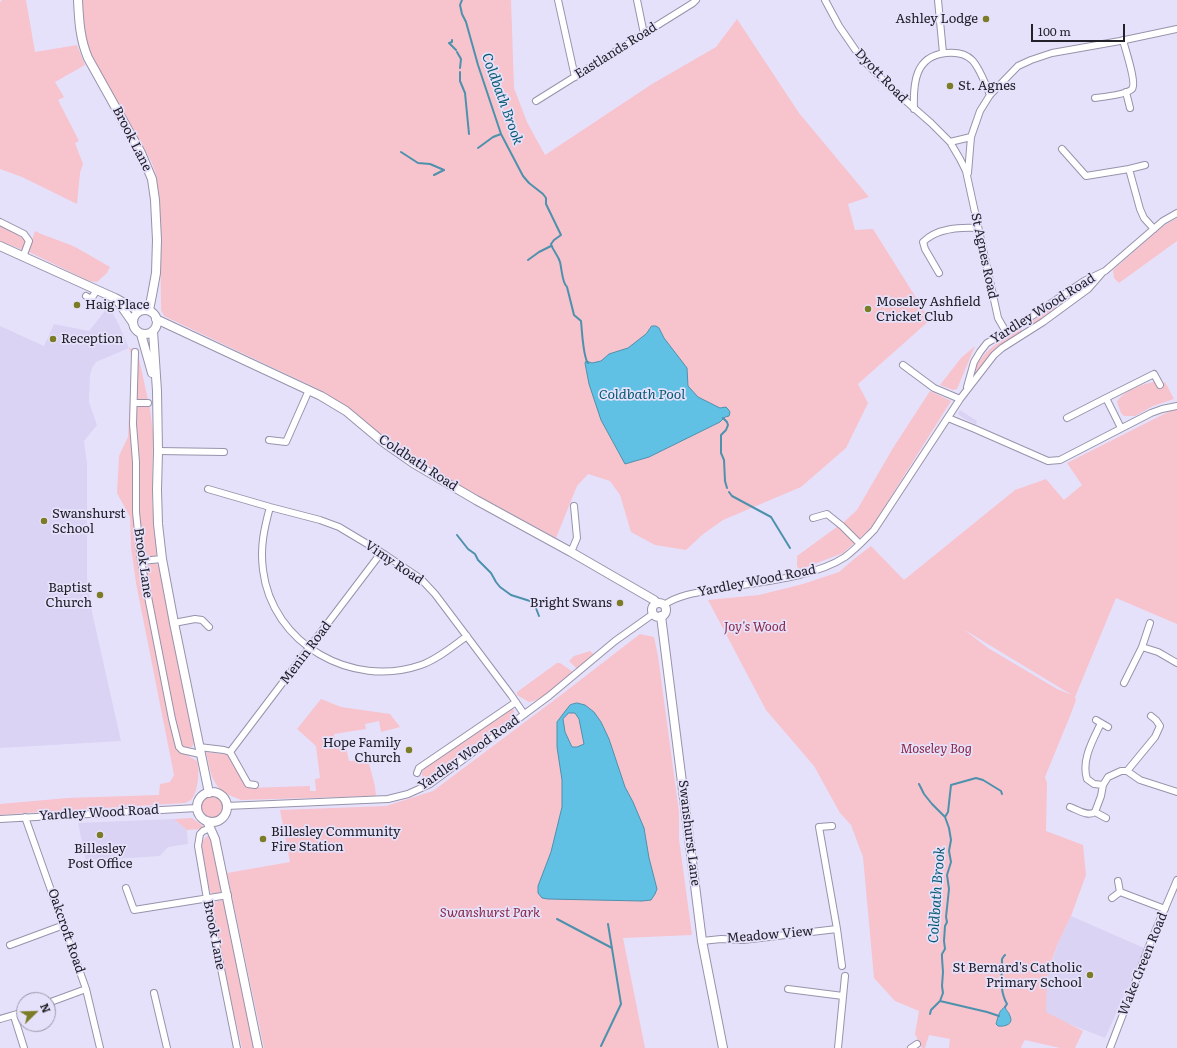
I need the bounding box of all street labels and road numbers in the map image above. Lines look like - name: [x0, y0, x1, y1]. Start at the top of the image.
- street label: Eastlands Road: [572, 20, 660, 82]
- street label: Dyott Road: [851, 46, 911, 106]
- street label: Brook Lane: [109, 104, 155, 174]
- street label: St Agnes Road: [967, 212, 1001, 300]
- street label: Yardley Wood Road: [988, 271, 1098, 347]
- street label: Coldbath Road: [376, 432, 460, 494]
- street label: Brook Lane: [130, 527, 156, 599]
- street label: Vimy Road: [362, 538, 426, 588]
- street label: Yardley Wood Road: [697, 562, 817, 600]
- street label: Menin Road: [277, 618, 335, 688]
- street label: Yardley Wood Road: [415, 712, 523, 794]
- street label: Swanshurst Lane: [675, 779, 703, 887]
- street label: Yardley Wood Road: [39, 802, 159, 824]
- street label: Oakcroft Road: [44, 887, 88, 975]
- street label: Brook Lane: [200, 899, 228, 971]
- street label: Wake Green Road: [1115, 910, 1171, 1018]
- street label: Meadow View: [726, 923, 814, 947]

